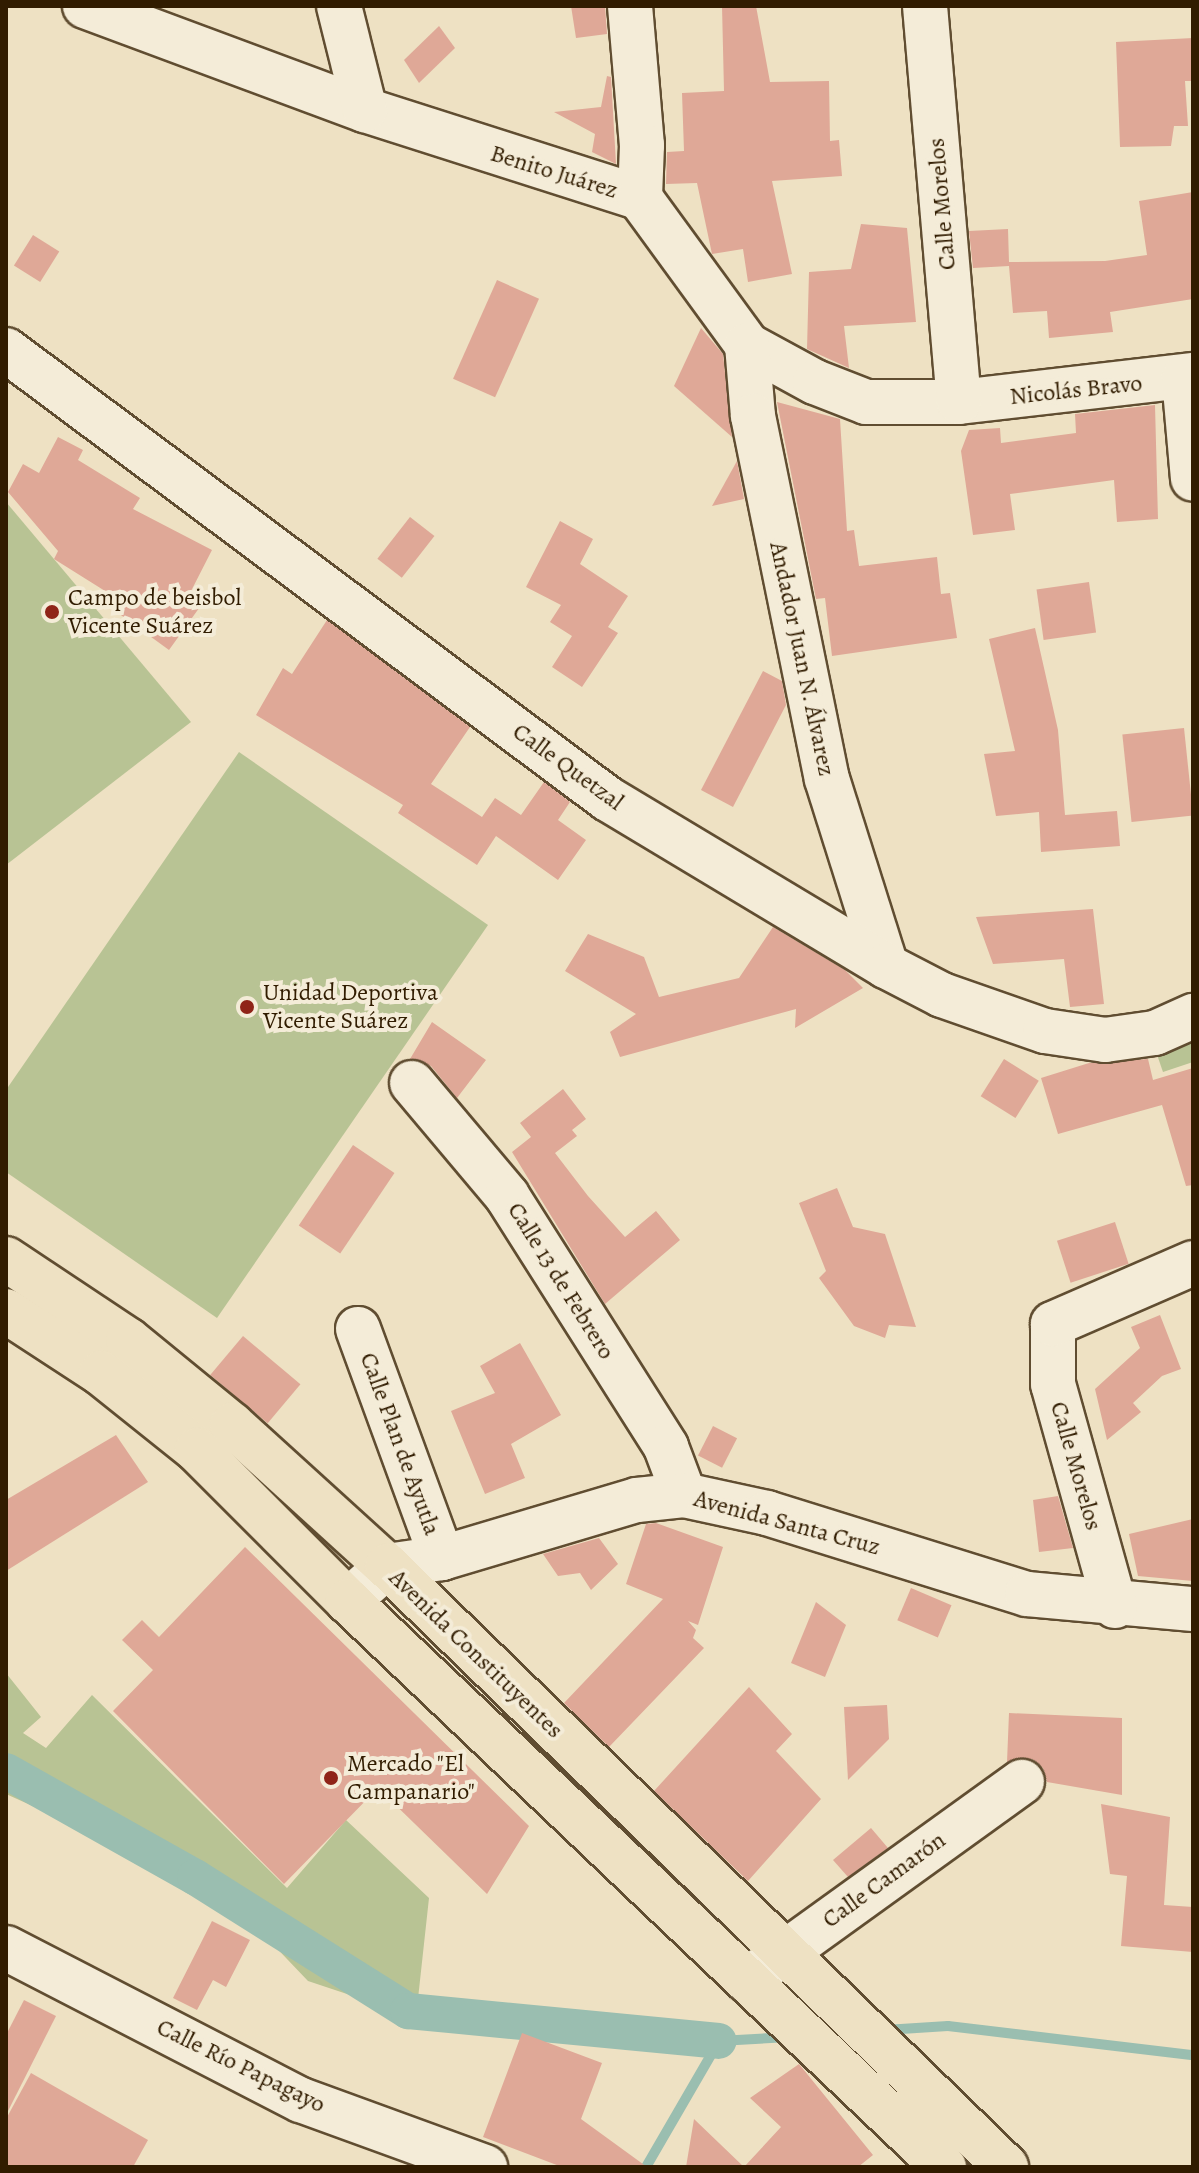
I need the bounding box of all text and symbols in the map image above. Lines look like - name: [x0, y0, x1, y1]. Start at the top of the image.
- street label: Calle Morelos: [922, 137, 962, 271]
- street label: Benito Juárez: [487, 139, 621, 205]
- street label: Nicolás Bravo: [1008, 369, 1144, 411]
- street label: Andador Juan N. Álvarez: [763, 539, 841, 779]
- place label: Campo de beisbol Vicente Suárez: [68, 584, 241, 640]
- marker: Campo de beisbol Vicente Suárez: [43, 603, 61, 621]
- street label: Calle Quetzal: [507, 717, 629, 817]
- place label: Unidad Deportiva Vicente Suárez: [263, 979, 438, 1035]
- marker: Unidad Deportiva Vicente Suárez: [238, 998, 256, 1016]
- street label: Calle 13 de Febrero: [501, 1197, 621, 1365]
- street label: Calle Plan de Ayutla: [354, 1349, 446, 1539]
- street label: Calle Morelos: [1044, 1398, 1108, 1534]
- street label: Avenida Santa Cruz: [691, 1484, 883, 1562]
- street label: Avenida Constituyentes: [383, 1563, 569, 1745]
- place label: Mercado "El Campanario": [347, 1750, 475, 1806]
- marker: Mercado "El Campanario": [322, 1769, 340, 1787]
- street label: Calle Camarón: [817, 1826, 951, 1934]
- street label: Calle Río Papagayo: [152, 2013, 330, 2119]

